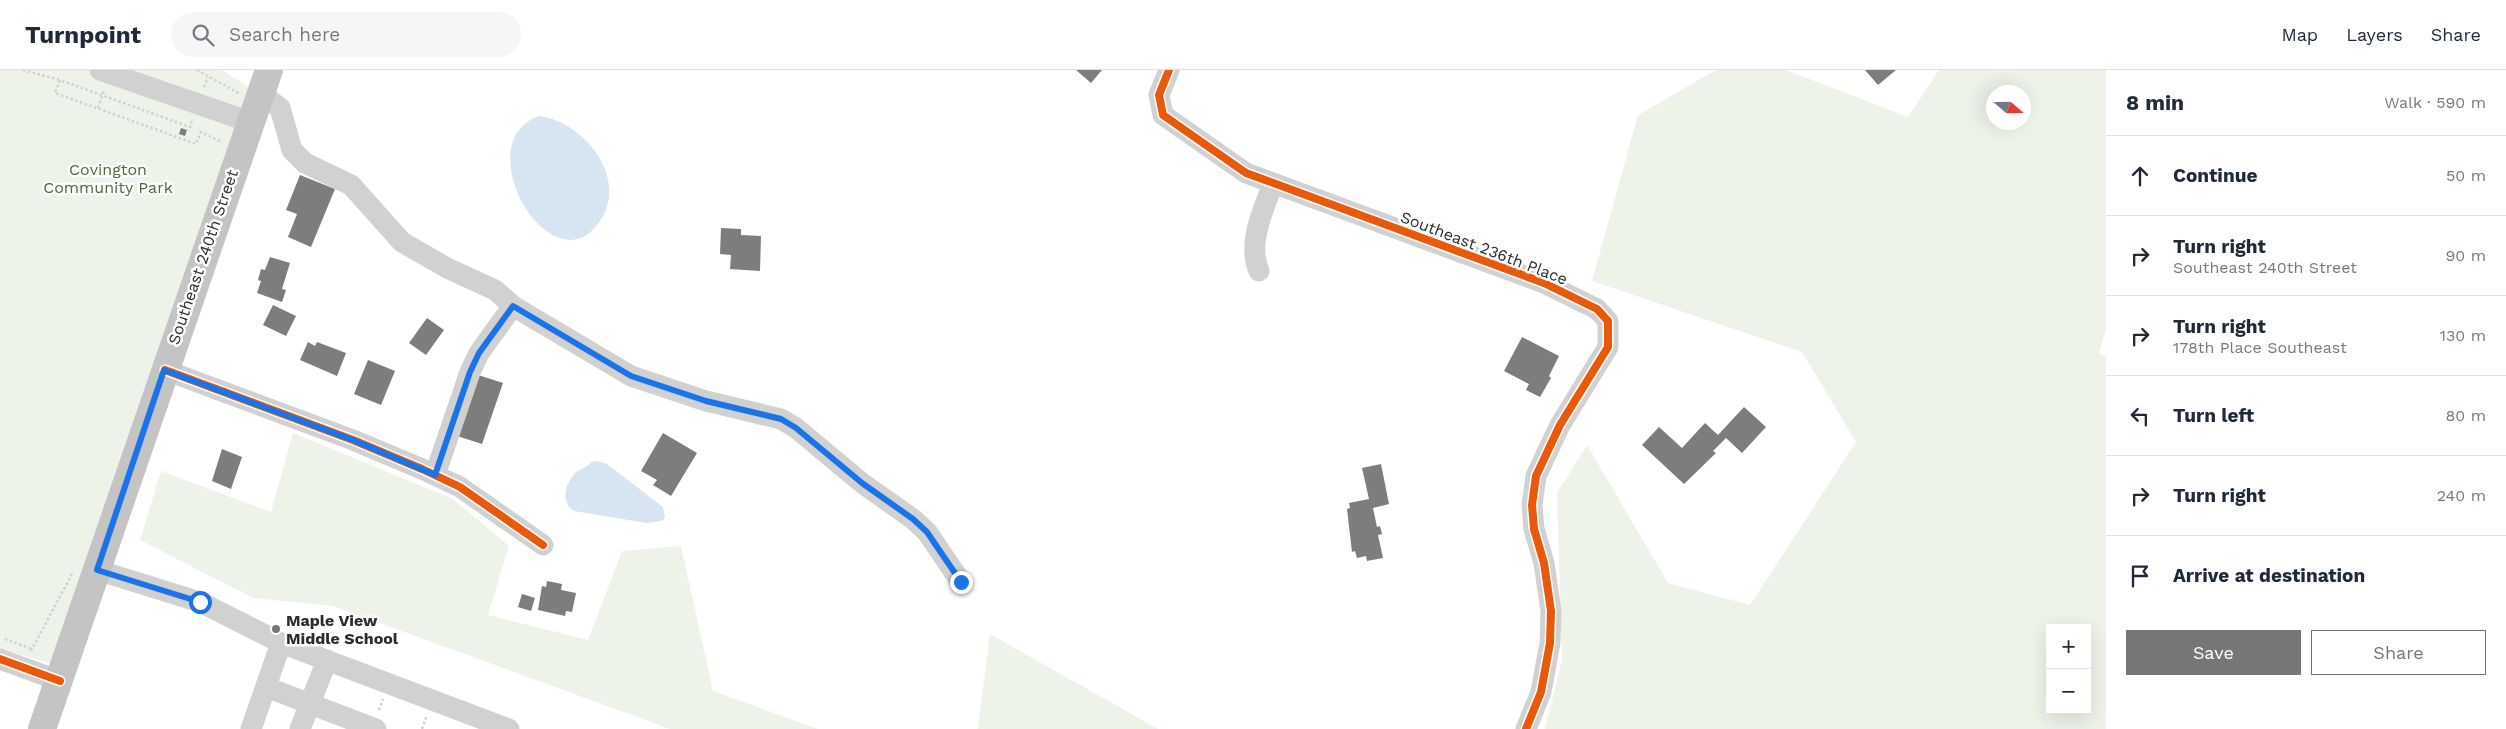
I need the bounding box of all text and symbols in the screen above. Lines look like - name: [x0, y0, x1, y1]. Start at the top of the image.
- search box: [171, 12, 521, 57]
- text: Turnpoint: [25, 21, 141, 49]
- icon: search: [189, 21, 217, 49]
- text: Search here: [229, 23, 340, 46]
- text: Map: [2281, 24, 2318, 45]
- text: Layers: [2346, 24, 2403, 45]
- text: Share: [2431, 24, 2481, 45]
- north arrow: [1986, 85, 2031, 130]
- text: 8 min: [2126, 90, 2184, 115]
- text: Walk · 590 m: [2384, 93, 2486, 112]
- park label: Covington Community Park: [43, 160, 173, 197]
- icon: ahead: [2126, 162, 2154, 190]
- text: Continue: [2173, 164, 2257, 187]
- text: 50 m: [2446, 166, 2486, 185]
- street label: Southeast 240th Street: [164, 167, 242, 347]
- street label: Southeast 236th Place: [1398, 207, 1570, 289]
- text: Turn right: [2173, 235, 2266, 258]
- icon: right: [2126, 242, 2154, 270]
- text: 90 m: [2445, 246, 2486, 265]
- text: Southeast 240th Street: [2173, 258, 2357, 277]
- text: Turn right: [2173, 315, 2266, 338]
- icon: right: [2126, 322, 2154, 350]
- text: 130 m: [2440, 326, 2486, 345]
- text: 178th Place Southeast: [2173, 338, 2347, 357]
- icon: left: [2126, 402, 2154, 430]
- text: Turn left: [2173, 404, 2254, 427]
- text: 80 m: [2445, 406, 2486, 425]
- icon: right: [2126, 482, 2154, 510]
- text: Turn right: [2173, 484, 2266, 507]
- text: 240 m: [2437, 486, 2486, 505]
- icon: arrive: [2126, 562, 2154, 590]
- text: Arrive at destination: [2173, 564, 2365, 587]
- route end: [950, 571, 973, 594]
- route start: [189, 591, 212, 614]
- place label: Maple View Middle School: [286, 611, 399, 648]
- marker: Maple View Middle School: [270, 623, 282, 635]
- map controls: [2046, 624, 2091, 714]
- button: +: [2046, 624, 2091, 669]
- button: Save: [2126, 630, 2301, 675]
- button: Share: [2311, 630, 2486, 675]
- button: −: [2046, 669, 2091, 714]

